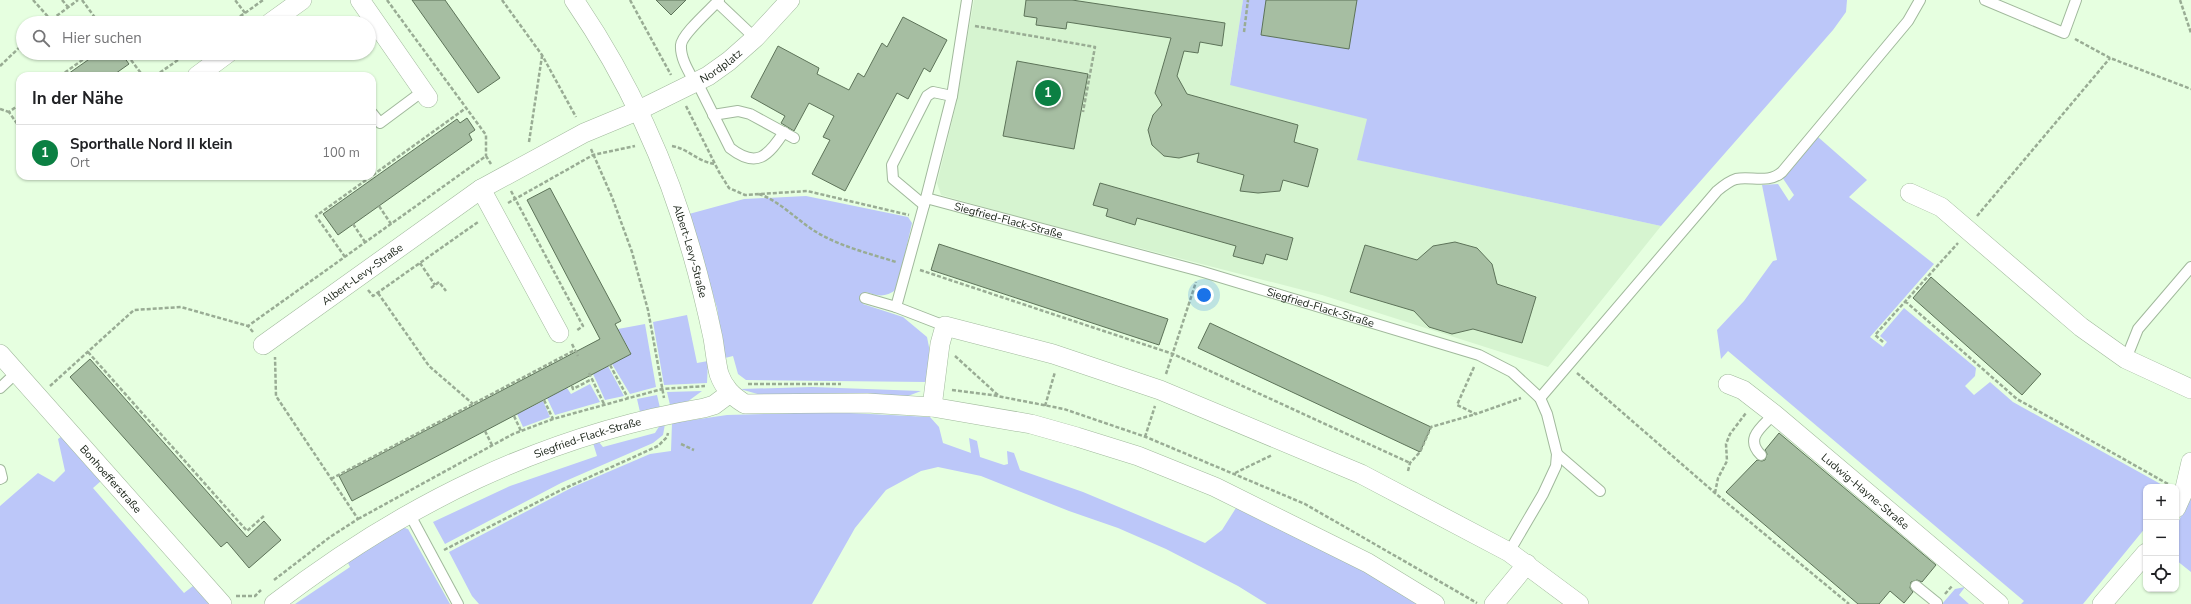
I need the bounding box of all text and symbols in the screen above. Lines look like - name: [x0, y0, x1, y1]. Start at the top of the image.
- search box: [16, 16, 376, 60]
- icon: search: [30, 27, 52, 49]
- text: Hier suchen: [62, 28, 142, 48]
- street label: Nordplatz: [697, 46, 745, 87]
- pin: 1: [1035, 78, 1061, 108]
- text: In der Nähe: [32, 87, 123, 110]
- text: Sporthalle Nord II klein: [70, 134, 232, 154]
- text: 1: [41, 144, 49, 162]
- text: 100 m: [322, 144, 360, 162]
- text: Ort: [70, 154, 90, 172]
- street label: Siegfried-Flack-Straße: [953, 199, 1064, 242]
- street label: Albert-Levy-Straße: [669, 202, 711, 300]
- street label: Albert-Levy-Straße: [319, 240, 406, 309]
- street label: Siegfried-Flack-Straße: [1265, 284, 1376, 331]
- your location: [1194, 285, 1214, 305]
- street label: Siegfried-Flack-Straße: [532, 414, 643, 462]
- street label: Bonhoefferstraße: [76, 442, 145, 517]
- street label: Ludwig-Hayne-Straße: [1818, 450, 1912, 533]
- map controls: [2143, 484, 2179, 592]
- button: +: [2143, 484, 2179, 520]
- button: −: [2143, 520, 2179, 556]
- button: locate: [2143, 556, 2179, 592]

